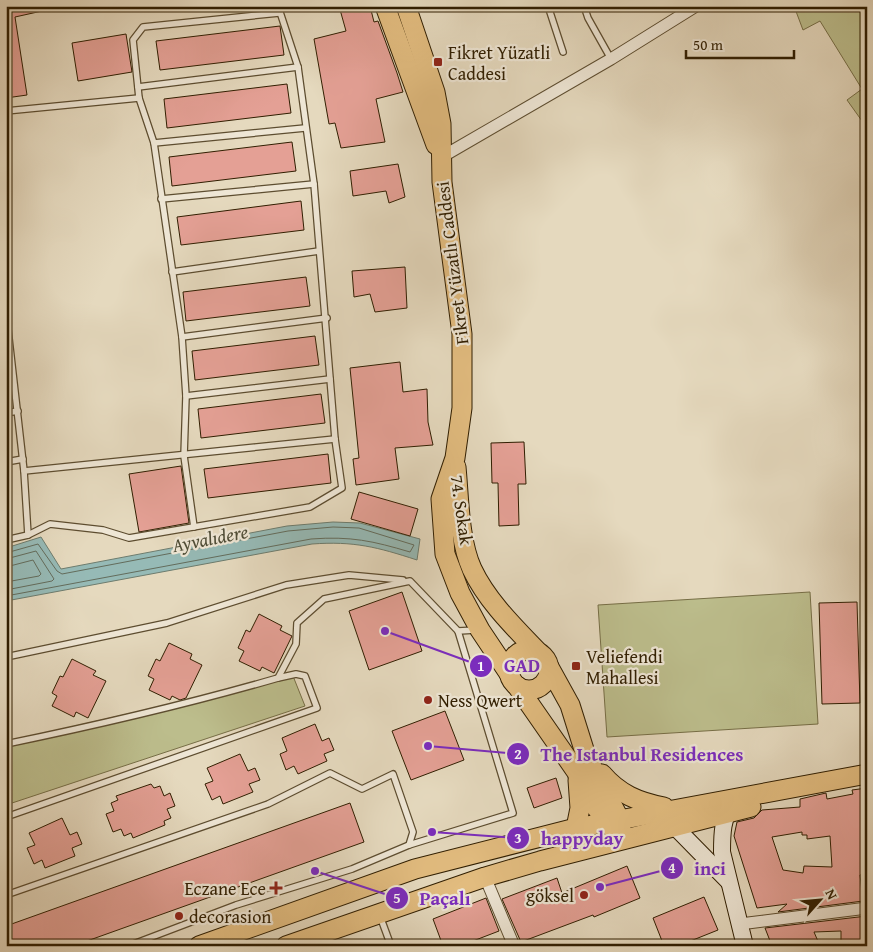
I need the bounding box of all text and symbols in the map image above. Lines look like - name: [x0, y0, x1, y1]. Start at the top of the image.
- scale bar: [686, 28, 793, 60]
- text: 50 m: [693, 34, 724, 55]
- place label: Fikret Yüzatli Caddesi: [448, 39, 550, 87]
- marker: Fikret Yüzatli Caddesi: [432, 56, 444, 68]
- street label: Fikret Yüzatlı Caddesi: [429, 180, 475, 346]
- street label: 74. Sokak: [444, 473, 480, 548]
- water label: Ayvalıdere: [169, 517, 251, 559]
- place label: Veliefendi Mahallesi: [586, 643, 663, 691]
- callout: GAD: [469, 649, 550, 683]
- text: GAD: [504, 651, 540, 679]
- text: 1: [477, 655, 485, 676]
- marker: Veliefendi Mahallesi: [570, 660, 582, 672]
- place label: Ness Qwert: [438, 687, 523, 714]
- marker: Ness Qwert: [422, 694, 434, 706]
- callout: The Istanbul Residences: [505, 737, 753, 771]
- text: The Istanbul Residences: [541, 740, 743, 768]
- text: 2: [514, 743, 522, 764]
- callout: happyday: [505, 821, 633, 855]
- text: happyday: [541, 824, 624, 852]
- text: 3: [514, 827, 522, 848]
- callout: inci: [659, 851, 736, 885]
- text: inci: [694, 854, 726, 882]
- text: 4: [668, 857, 676, 878]
- north arrow: [796, 874, 846, 924]
- place label: Eczane Ece: [184, 875, 266, 902]
- callout: Paçalı: [384, 881, 481, 915]
- marker: Eczane Ece: [270, 882, 282, 894]
- place label: göksel: [526, 882, 574, 909]
- text: Paçalı: [419, 884, 471, 912]
- text: N: [821, 885, 843, 903]
- text: 5: [393, 887, 401, 908]
- marker: göksel: [578, 889, 590, 901]
- place label: decorasion: [189, 903, 271, 930]
- marker: decorasion: [173, 910, 185, 922]

